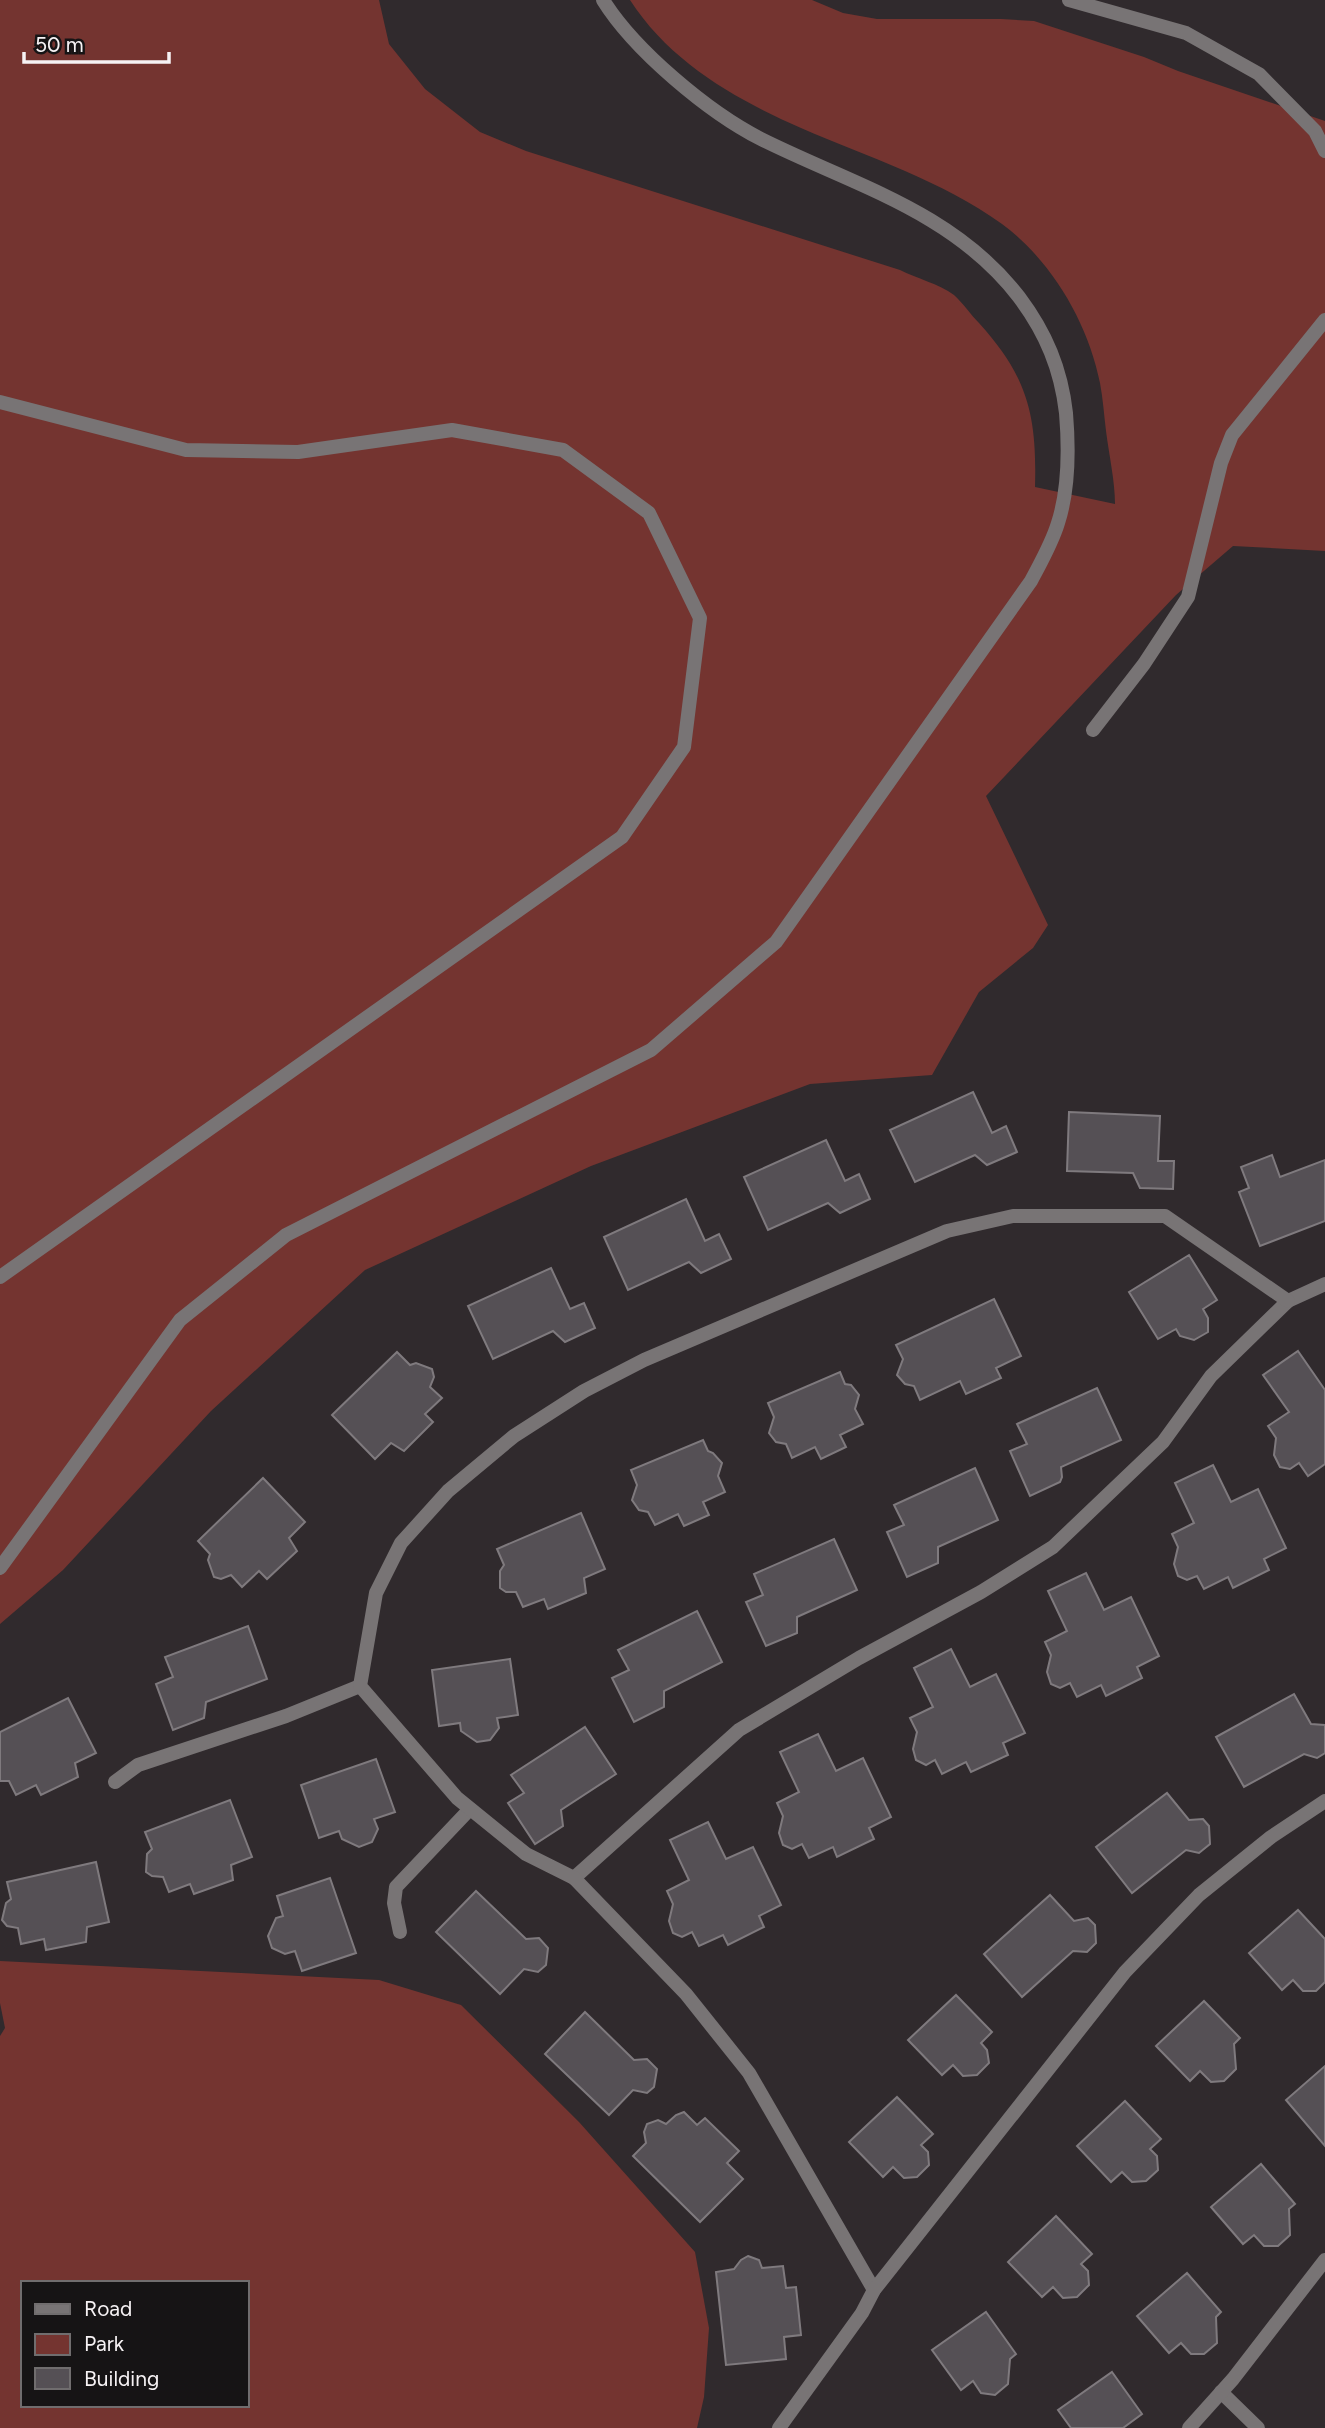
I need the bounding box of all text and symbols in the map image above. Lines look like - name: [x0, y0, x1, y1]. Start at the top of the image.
- scale bar: [24, 21, 170, 65]
- text: 50 m: [35, 32, 84, 57]
- legend: [21, 2281, 248, 2407]
- text: Road: [84, 2296, 132, 2321]
- text: Park: [84, 2331, 125, 2356]
- text: Building: [84, 2366, 159, 2391]

